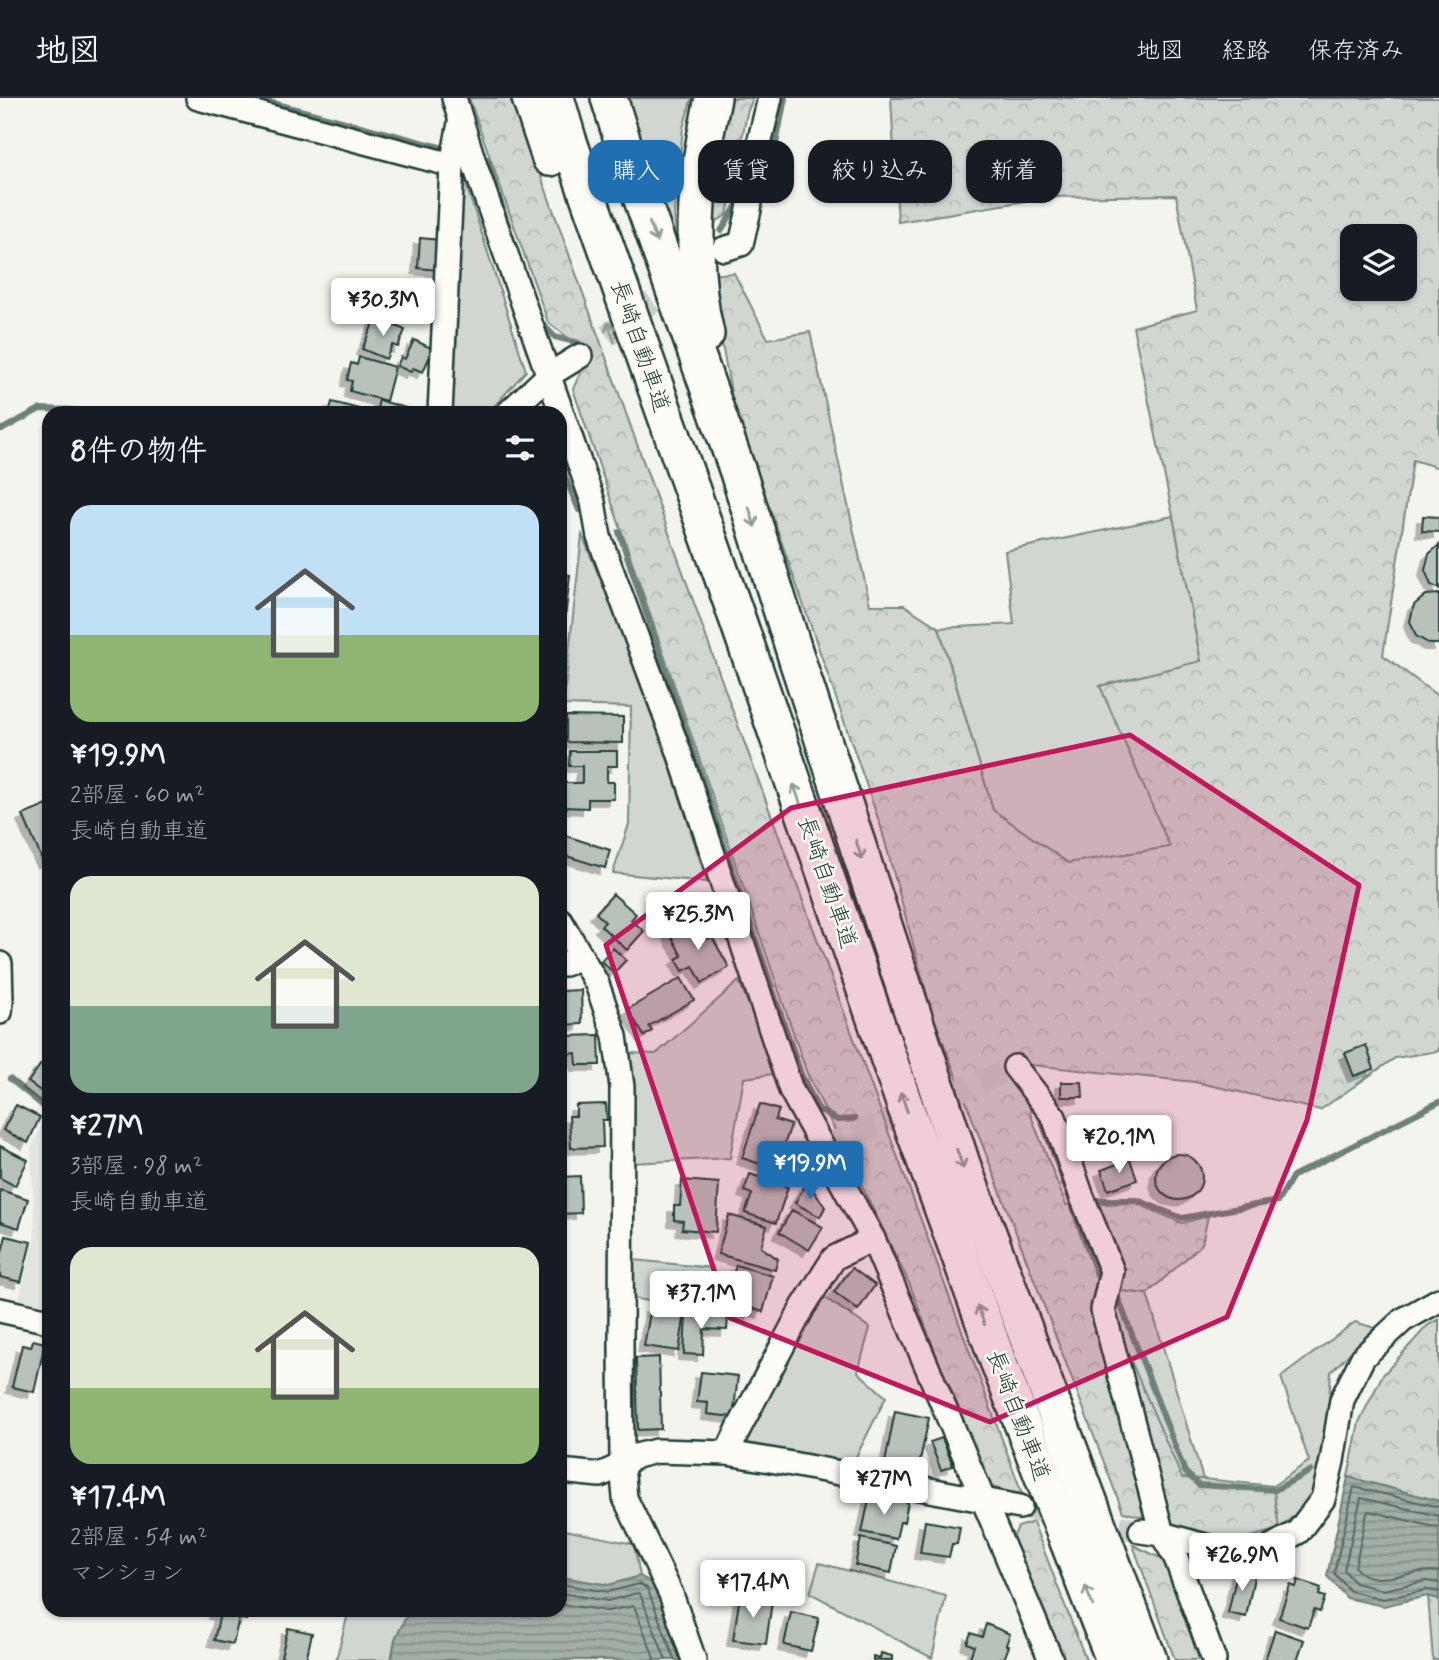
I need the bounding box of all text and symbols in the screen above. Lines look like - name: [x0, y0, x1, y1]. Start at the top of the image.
- text: 地図: [35, 30, 101, 74]
- text: 地図: [1136, 36, 1184, 67]
- text: 経路: [1222, 36, 1270, 67]
- text: 保存済み: [1308, 36, 1404, 67]
- chip: 購入: [588, 140, 684, 203]
- chip: 賃貸: [698, 140, 794, 203]
- chip: 絞り込み: [808, 140, 952, 203]
- chip: 新着: [966, 140, 1062, 203]
- one-way arrow: [648, 221, 660, 243]
- map controls: [1340, 224, 1417, 301]
- button: layers: [1340, 224, 1417, 301]
- street label: 長崎自動車道: [602, 277, 676, 417]
- pin: ¥30.3M: [326, 278, 440, 338]
- text: ¥30.3M: [347, 286, 419, 316]
- one-way arrow: [604, 321, 617, 343]
- icon: filters: [501, 429, 539, 467]
- text: 8件の物件: [70, 432, 207, 471]
- one-way arrow: [747, 505, 760, 527]
- icon: home: [242, 550, 368, 676]
- text: ¥19.9M: [70, 736, 166, 775]
- text: 2部屋 · 60 m²: [70, 781, 205, 811]
- one-way arrow: [790, 783, 802, 805]
- street label: 長崎自動車道: [789, 813, 863, 953]
- text: 長崎自動車道: [70, 817, 208, 847]
- one-way arrow: [853, 839, 866, 861]
- pin: ¥25.3M: [641, 892, 755, 952]
- text: ¥25.3M: [662, 900, 734, 930]
- icon: home: [242, 921, 368, 1047]
- one-way arrow: [897, 1091, 909, 1113]
- text: ¥27M: [70, 1107, 143, 1146]
- pin: ¥20.1M: [1062, 1116, 1176, 1175]
- text: ¥20.1M: [1083, 1123, 1155, 1153]
- pin: ¥19.9M: [753, 1142, 867, 1201]
- one-way arrow: [955, 1148, 967, 1170]
- text: ¥19.9M: [773, 1149, 847, 1179]
- text: 3部屋 · 98 m²: [70, 1152, 203, 1182]
- text: 長崎自動車道: [70, 1188, 208, 1218]
- pin: ¥37.1M: [644, 1272, 758, 1331]
- text: ¥37.1M: [666, 1279, 736, 1309]
- icon: home: [242, 1292, 368, 1418]
- one-way arrow: [974, 1305, 987, 1327]
- street label: 長崎自動車道: [978, 1346, 1056, 1486]
- pin: ¥27M: [843, 1458, 925, 1517]
- text: ¥27M: [856, 1465, 912, 1495]
- text: ¥17.4M: [70, 1478, 166, 1517]
- text: 2部屋 · 54 m²: [70, 1523, 207, 1553]
- pin: ¥26.9M: [1185, 1534, 1299, 1593]
- text: ¥26.9M: [1205, 1541, 1279, 1571]
- text: マンション: [70, 1559, 184, 1589]
- pin: ¥17.4M: [696, 1560, 810, 1620]
- text: ¥17.4M: [716, 1568, 790, 1598]
- one-way arrow: [1082, 1586, 1095, 1608]

